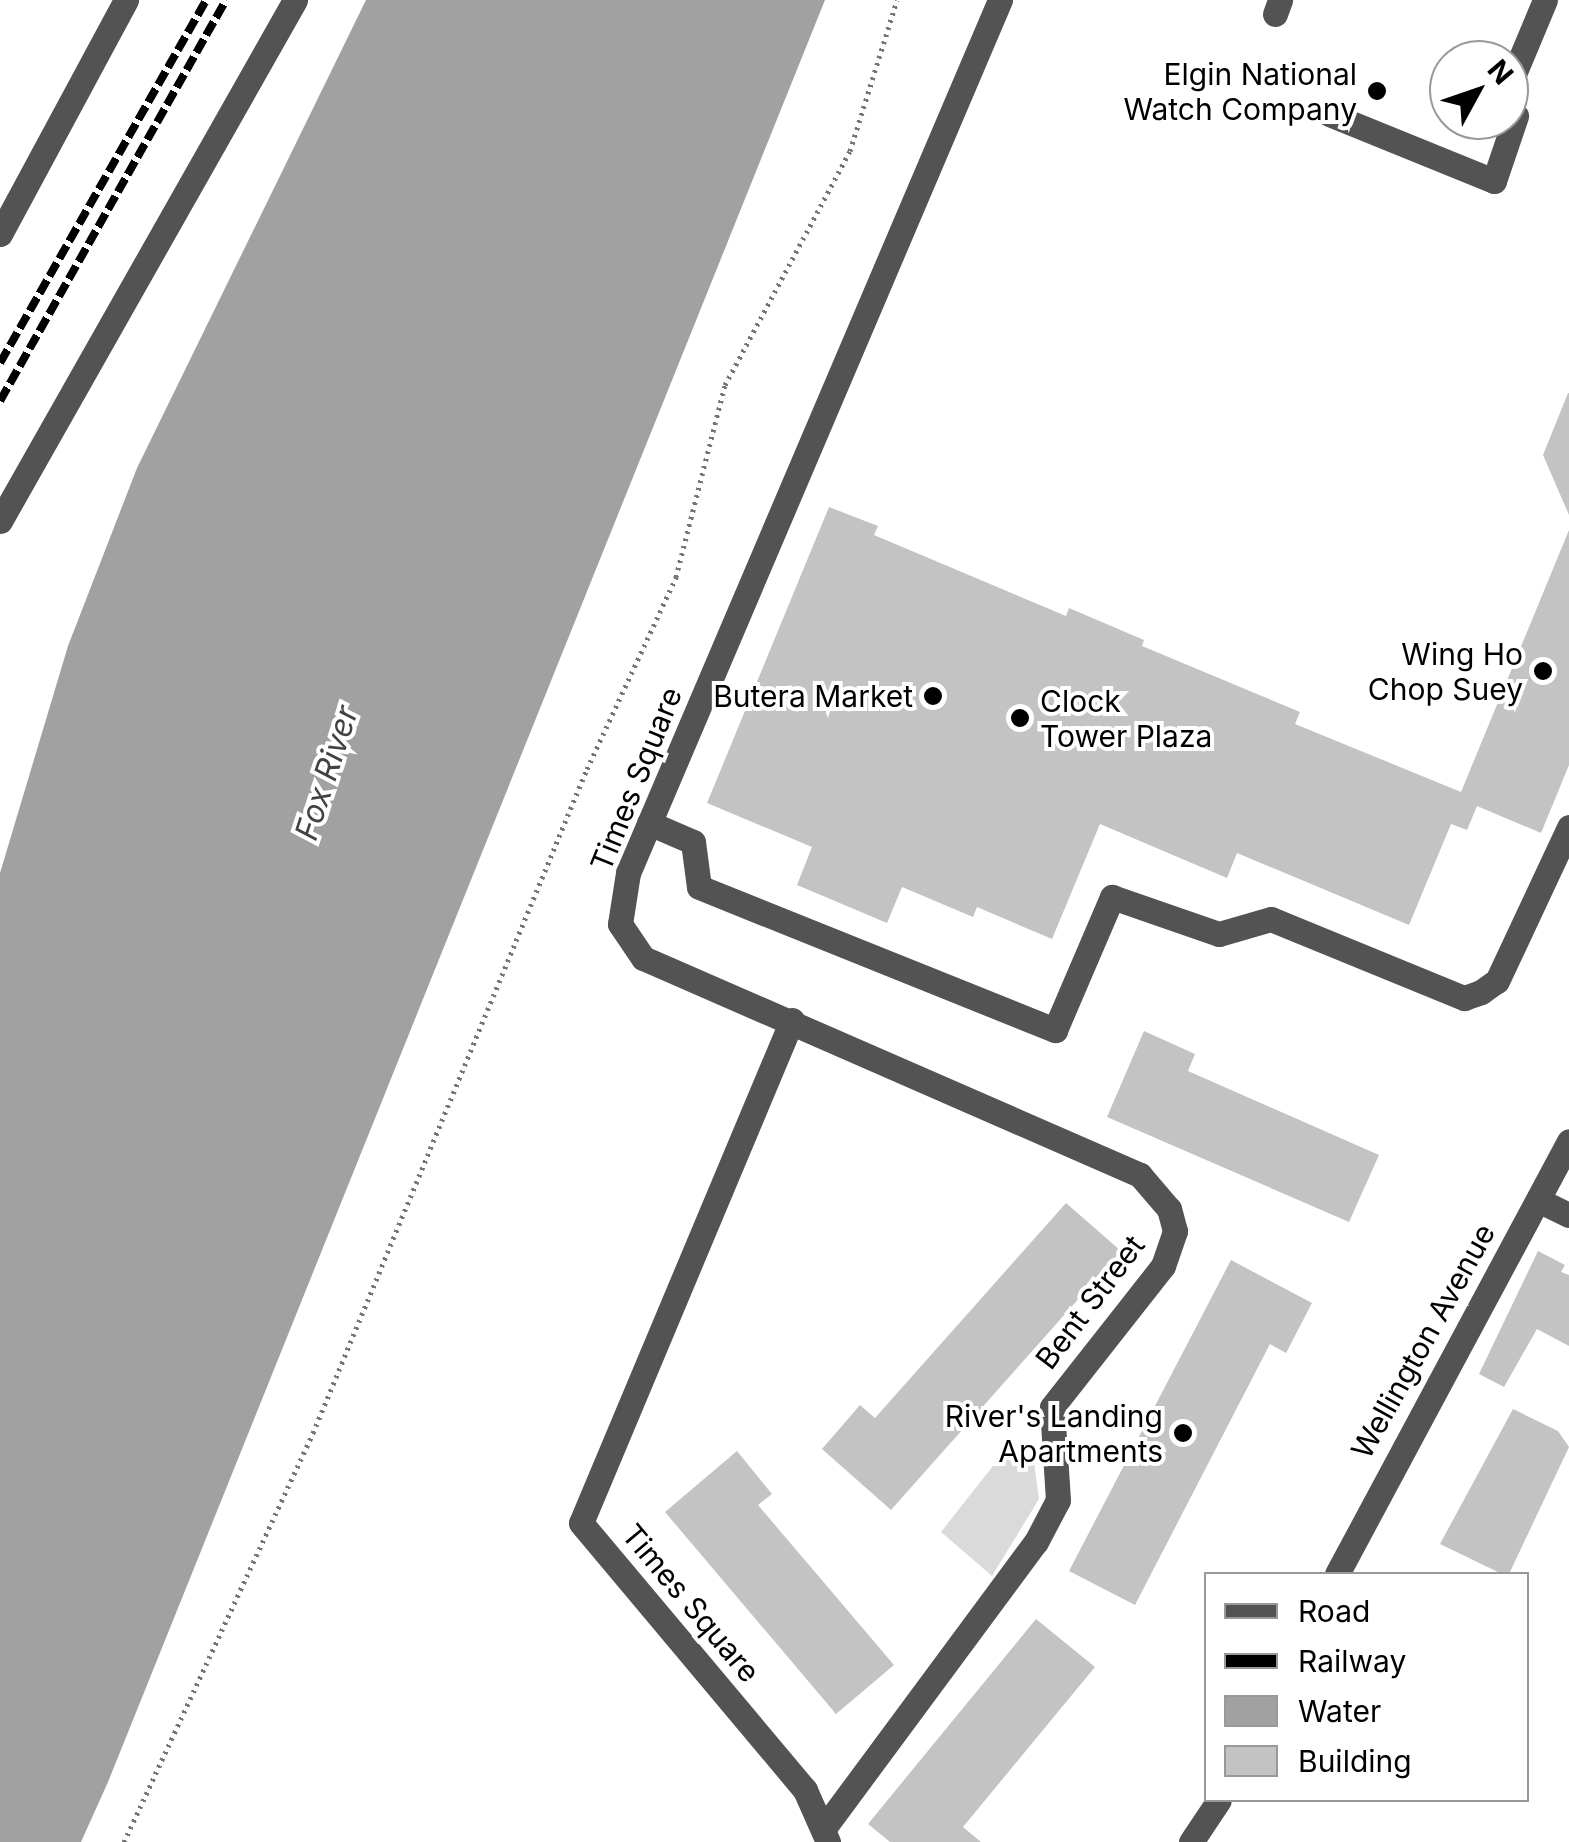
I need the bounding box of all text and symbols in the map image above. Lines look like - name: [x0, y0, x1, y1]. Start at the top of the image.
- north arrow: [1429, 40, 1529, 140]
- text: N: [1481, 53, 1520, 91]
- place label: Elgin National Watch Company: [1123, 56, 1357, 126]
- marker: Elgin National Watch Company: [1366, 80, 1388, 102]
- place label: Wing Ho Chop Suey: [1368, 636, 1523, 706]
- marker: Wing Ho Chop Suey: [1532, 660, 1554, 682]
- place label: Butera Market: [713, 678, 913, 714]
- street label: Times Square: [583, 682, 689, 876]
- place label: Clock Tower Plaza: [1040, 683, 1212, 754]
- marker: Butera Market: [922, 685, 944, 707]
- water label: Fox River: [287, 701, 367, 845]
- marker: Clock Tower Plaza: [1009, 707, 1031, 729]
- street label: Wellington Avenue: [1344, 1217, 1502, 1465]
- street label: Bent Street: [1028, 1228, 1152, 1376]
- place label: River's Landing Apartments: [945, 1398, 1163, 1468]
- marker: River's Landing Apartments: [1172, 1422, 1194, 1444]
- street label: Times Square: [614, 1517, 768, 1689]
- legend: [1204, 1572, 1529, 1802]
- text: Road: [1298, 1593, 1370, 1629]
- text: Railway: [1298, 1643, 1406, 1679]
- text: Water: [1298, 1693, 1381, 1729]
- text: Building: [1298, 1743, 1412, 1779]

